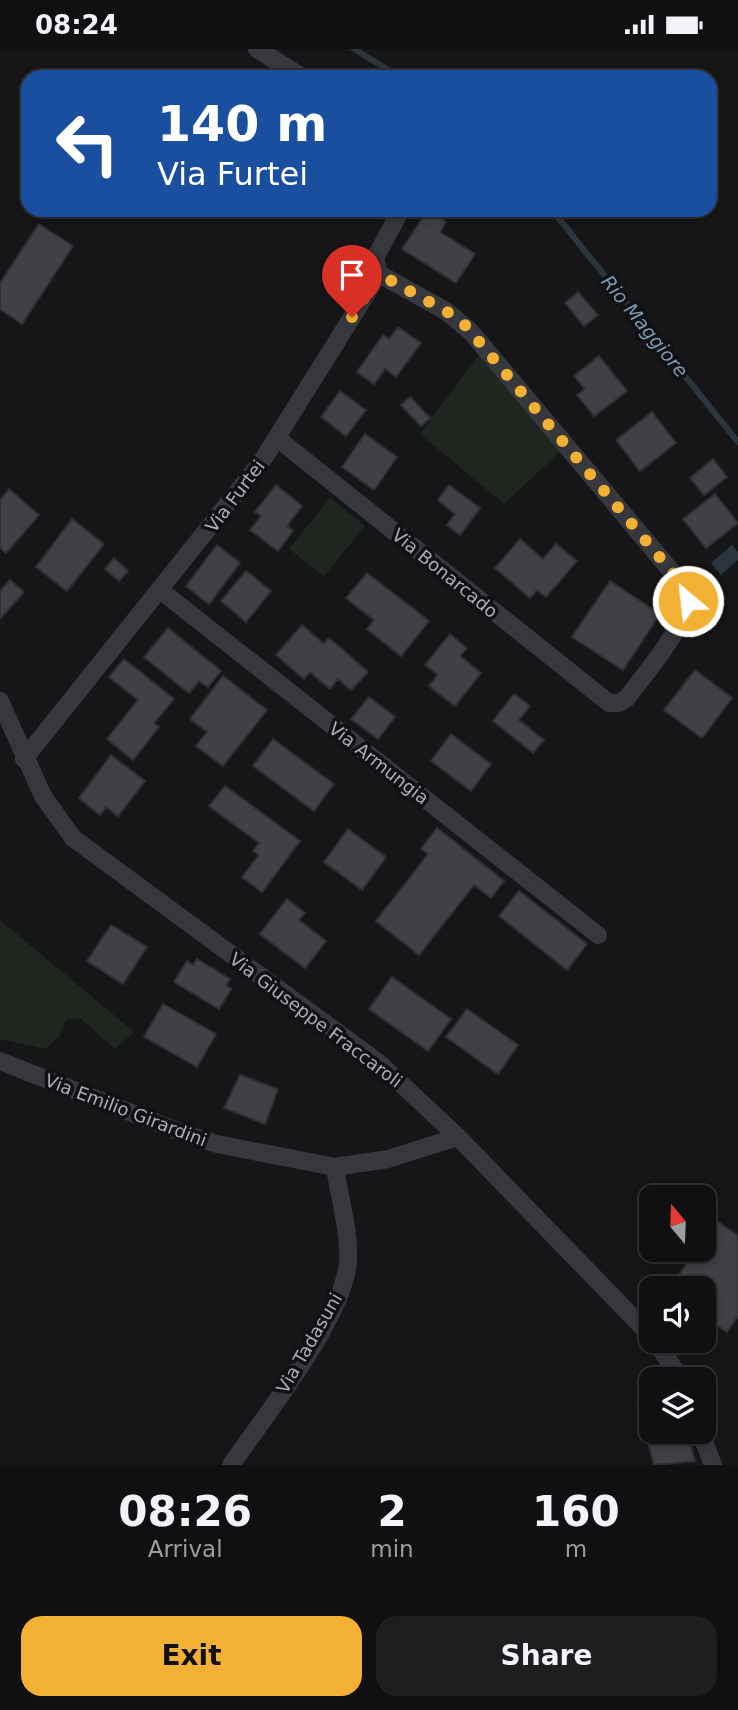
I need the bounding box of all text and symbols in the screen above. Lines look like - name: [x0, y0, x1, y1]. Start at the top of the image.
- text: 08:24: [35, 10, 118, 40]
- text: 140 m: [157, 96, 327, 153]
- icon: left: [42, 98, 133, 189]
- text: Via Furtei: [157, 155, 308, 193]
- pin: [322, 245, 382, 317]
- icon: arrive: [333, 256, 371, 294]
- water label: Rio Maggiore: [597, 271, 693, 381]
- street label: Via Furtei: [201, 456, 269, 536]
- street label: Via Bonarcado: [388, 524, 502, 622]
- position arrow: [651, 564, 725, 638]
- street label: Via Armungia: [325, 718, 433, 808]
- street label: Via Giuseppe Fraccaroli: [226, 948, 406, 1092]
- street label: Via Emilio Girardini: [42, 1069, 210, 1151]
- north arrow: [639, 1185, 716, 1262]
- map controls: [639, 1185, 716, 1444]
- button: sound: [639, 1276, 716, 1353]
- street label: Via Tadasuni: [272, 1289, 346, 1397]
- button: layers: [639, 1367, 716, 1444]
- text: 08:26: [118, 1487, 252, 1536]
- text: 2: [377, 1487, 407, 1536]
- text: 160: [532, 1487, 620, 1536]
- text: Arrival: [148, 1536, 223, 1562]
- text: min: [370, 1536, 414, 1562]
- text: m: [565, 1536, 587, 1562]
- button: Exit: [21, 1616, 362, 1696]
- button: Share: [376, 1616, 717, 1696]

